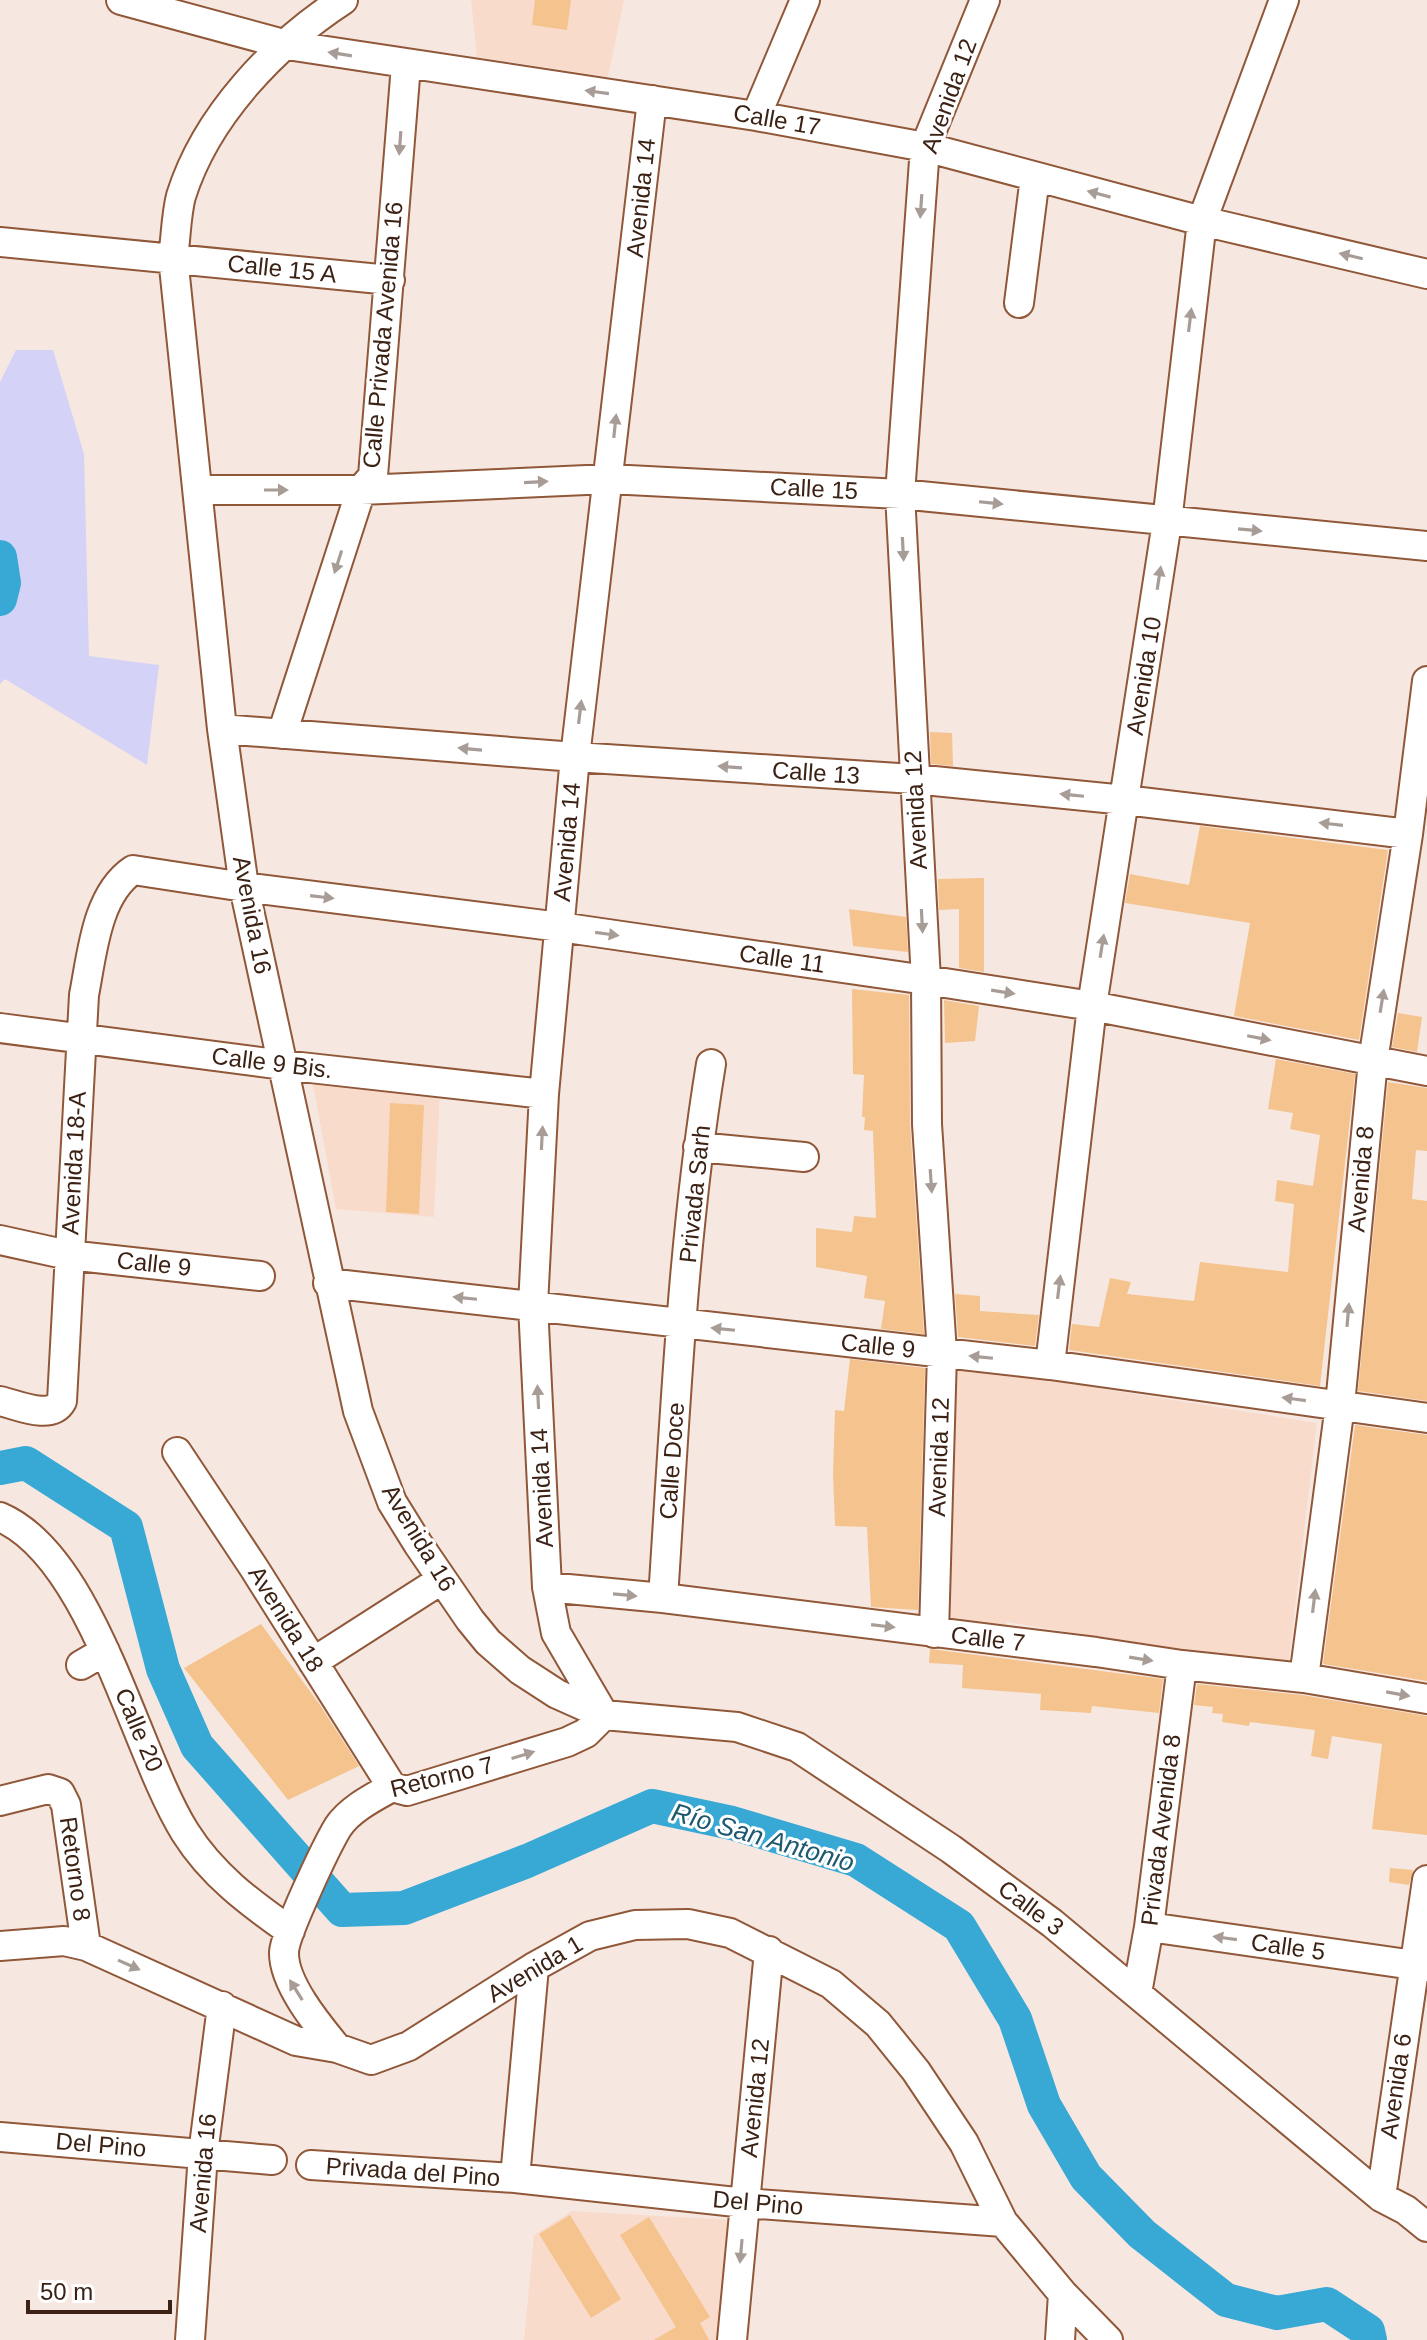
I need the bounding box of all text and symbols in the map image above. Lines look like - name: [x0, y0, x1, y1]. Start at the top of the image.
- street label: Avenida 12: [915, 35, 982, 157]
- one-way arrow: [327, 47, 352, 60]
- one-way arrow: [585, 85, 610, 98]
- street label: Calle 17: [731, 99, 823, 140]
- one-way arrow: [393, 131, 406, 156]
- street label: Avenida 14: [621, 137, 660, 259]
- one-way arrow: [1086, 187, 1110, 200]
- one-way arrow: [914, 194, 927, 219]
- street label: Calle Privada Avenida 16: [357, 200, 408, 469]
- street label: Calle 15 A: [226, 249, 338, 288]
- one-way arrow: [1338, 249, 1363, 262]
- one-way arrow: [1184, 307, 1197, 332]
- one-way arrow: [608, 413, 621, 438]
- street label: Calle 15: [769, 473, 859, 504]
- one-way arrow: [524, 476, 549, 489]
- one-way arrow: [264, 484, 289, 496]
- one-way arrow: [979, 497, 1004, 510]
- one-way arrow: [1238, 523, 1263, 536]
- one-way arrow: [897, 537, 910, 562]
- one-way arrow: [331, 550, 344, 574]
- one-way arrow: [1153, 565, 1166, 590]
- street label: Avenida 10: [1121, 615, 1166, 737]
- one-way arrow: [574, 699, 587, 724]
- one-way arrow: [457, 742, 482, 755]
- street label: Avenida 12: [899, 750, 932, 870]
- street label: Calle 13: [771, 756, 861, 789]
- one-way arrow: [717, 760, 742, 773]
- street label: Avenida 14: [548, 781, 585, 903]
- one-way arrow: [1059, 788, 1084, 801]
- one-way arrow: [1318, 818, 1343, 831]
- street label: Avenida 16: [228, 854, 277, 976]
- one-way arrow: [310, 891, 335, 904]
- one-way arrow: [916, 909, 929, 934]
- one-way arrow: [595, 928, 620, 941]
- one-way arrow: [1096, 933, 1109, 958]
- street label: Calle 11: [737, 939, 827, 978]
- one-way arrow: [991, 987, 1016, 999]
- one-way arrow: [1376, 988, 1389, 1013]
- one-way arrow: [1246, 1032, 1271, 1044]
- street label: Calle 9 Bis.: [210, 1042, 334, 1083]
- street label: Avenida 18-A: [56, 1091, 91, 1235]
- street label: Privada Sarh: [674, 1124, 715, 1264]
- one-way arrow: [536, 1125, 549, 1150]
- street label: Avenida 8: [1342, 1125, 1379, 1233]
- one-way arrow: [925, 1169, 938, 1194]
- street label: Calle 9: [115, 1246, 193, 1281]
- one-way arrow: [1053, 1274, 1066, 1299]
- one-way arrow: [452, 1291, 477, 1304]
- one-way arrow: [1342, 1302, 1355, 1327]
- one-way arrow: [710, 1322, 735, 1335]
- street label: Calle 9: [839, 1328, 917, 1363]
- one-way arrow: [968, 1350, 993, 1363]
- one-way arrow: [531, 1384, 544, 1410]
- one-way arrow: [1281, 1392, 1306, 1405]
- street label: Avenida 12: [923, 1397, 954, 1517]
- street label: Calle Doce: [654, 1401, 689, 1520]
- street label: Avenida 14: [525, 1428, 558, 1548]
- street label: Avenida 16: [377, 1480, 462, 1596]
- street label: Avenida 18: [243, 1561, 330, 1677]
- one-way arrow: [613, 1588, 638, 1601]
- one-way arrow: [1308, 1588, 1321, 1613]
- one-way arrow: [871, 1620, 896, 1633]
- street label: Calle 7: [949, 1621, 1027, 1656]
- one-way arrow: [1128, 1653, 1153, 1666]
- street label: Calle 20: [110, 1684, 169, 1776]
- one-way arrow: [1386, 1689, 1411, 1701]
- street label: Privada Avenida 8: [1135, 1732, 1186, 1927]
- one-way arrow: [511, 1749, 535, 1761]
- street label: Retorno 7: [387, 1751, 496, 1802]
- water label: Río San Antonio: [668, 1797, 858, 1877]
- street label: Retorno 8: [55, 1815, 96, 1923]
- street label: Calle 3: [993, 1874, 1069, 1941]
- street label: Calle 5: [1249, 1928, 1327, 1965]
- street label: Avenida 1: [482, 1930, 587, 2008]
- one-way arrow: [1212, 1931, 1237, 1944]
- one-way arrow: [117, 1958, 141, 1972]
- one-way arrow: [290, 1979, 304, 2001]
- street label: Avenida 6: [1375, 2031, 1416, 2140]
- street label: Avenida 12: [735, 2037, 774, 2159]
- street label: Avenida 16: [184, 2112, 221, 2234]
- street label: Del Pino: [55, 2127, 147, 2162]
- street label: Privada del Pino: [325, 2152, 501, 2191]
- street label: Del Pino: [712, 2185, 804, 2220]
- one-way arrow: [734, 2239, 747, 2264]
- scale bar: [28, 2264, 170, 2314]
- text: 50 m: [40, 2278, 93, 2305]

